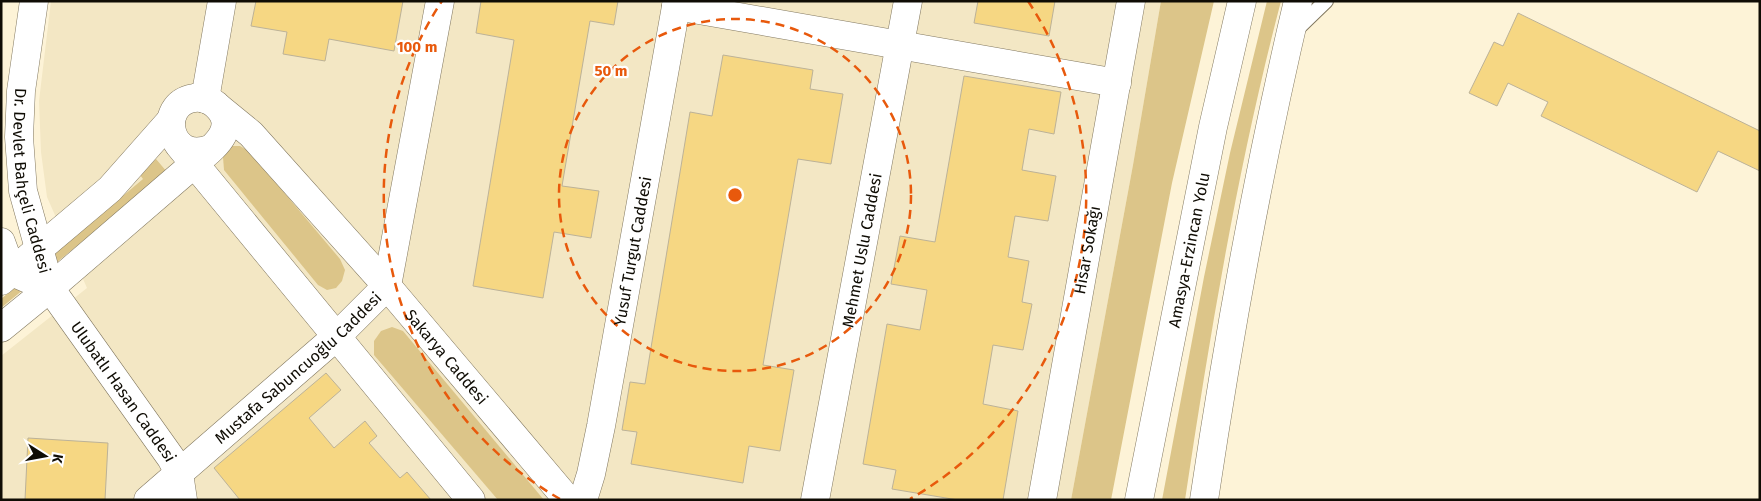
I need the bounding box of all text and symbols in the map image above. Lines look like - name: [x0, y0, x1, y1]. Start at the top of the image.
- text: 100 m: [397, 38, 437, 56]
- text: 50 m: [594, 62, 628, 80]
- street label: Dr. Devlet Bahçeli Caddesi: [9, 87, 55, 275]
- street label: Amasya-Erzincan Yolu: [1164, 171, 1213, 329]
- street label: Mehmet Uslu Caddesi: [838, 172, 885, 329]
- street label: Yusuf Turgut Caddesi: [610, 175, 655, 327]
- centre of rings: [726, 186, 744, 204]
- street label: Hisar Sokağı: [1069, 204, 1104, 296]
- street label: Mustafa Sabuncuoğlu Caddesi: [211, 288, 385, 447]
- street label: Sakarya Caddesi: [401, 305, 492, 408]
- street label: Ulubatlı Hasan Caddesi: [67, 318, 181, 465]
- north arrow: [20, 431, 70, 481]
- text: K: [48, 452, 66, 465]

